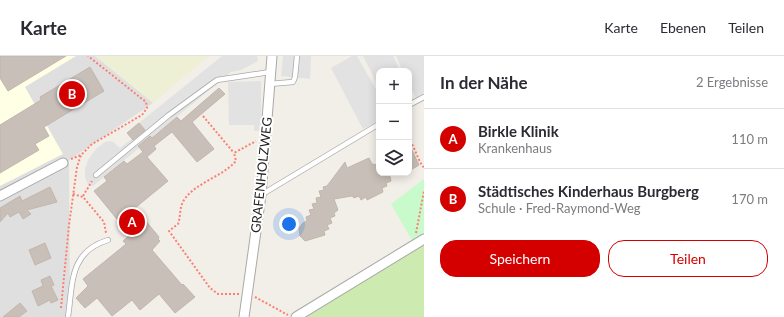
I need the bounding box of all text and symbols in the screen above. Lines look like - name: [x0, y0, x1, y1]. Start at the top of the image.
- text: Karte: [20, 16, 67, 39]
- text: Karte: [604, 19, 638, 36]
- text: Ebenen: [660, 19, 706, 36]
- text: Teilen: [728, 19, 764, 36]
- map controls: [376, 68, 412, 176]
- button: +: [376, 68, 412, 104]
- text: In der Nähe: [440, 72, 528, 93]
- text: 2 Ergebnisse: [696, 74, 768, 90]
- pin: B: [59, 79, 85, 109]
- button: −: [376, 104, 412, 140]
- street label: GRAFENHOLZWEG: [247, 116, 275, 234]
- text: Birkle Klinik: [478, 122, 559, 140]
- text: A: [448, 131, 458, 147]
- text: 110 m: [731, 131, 768, 147]
- button: layers: [376, 140, 412, 176]
- text: Krankenhaus: [478, 140, 552, 156]
- text: Städtisches Kinderhaus Burgberg: [478, 182, 699, 200]
- text: B: [449, 191, 457, 207]
- text: 170 m: [731, 191, 768, 207]
- text: Schule · Fred-Raymond-Weg: [478, 200, 641, 216]
- pin: A: [119, 207, 145, 237]
- your location: [279, 214, 299, 234]
- button: Speichern: [440, 240, 600, 277]
- button: Teilen: [608, 240, 768, 277]

